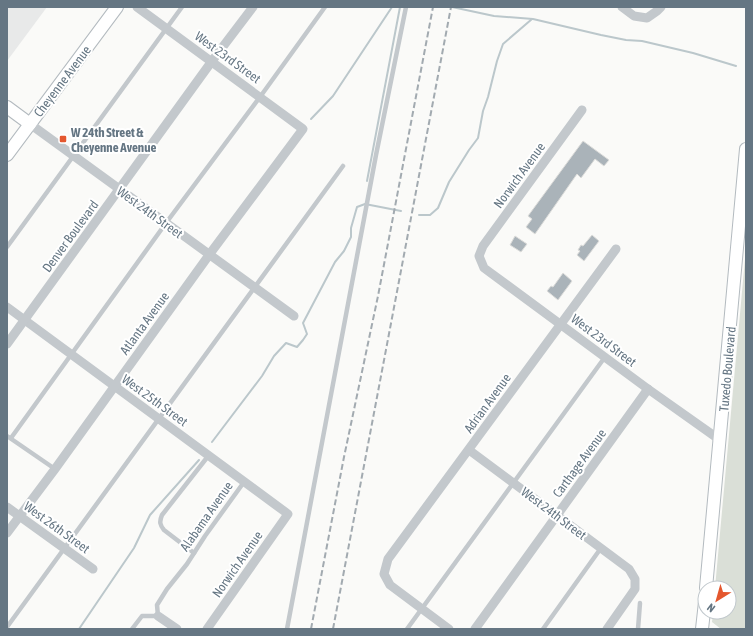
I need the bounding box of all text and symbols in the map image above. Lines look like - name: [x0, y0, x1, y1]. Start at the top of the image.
- street label: West 23rd Street: [192, 29, 264, 86]
- street label: Cheyenne Avenue: [31, 43, 94, 120]
- place label: W 24th Street & Cheyenne Avenue: [70, 125, 156, 155]
- marker: W 24th Street & Cheyenne Avenue: [58, 134, 68, 144]
- street label: Norwich Avenue: [491, 140, 548, 211]
- street label: West 24th Street: [114, 184, 186, 241]
- street label: Denver Boulevard: [39, 197, 101, 275]
- street label: Atlanta Avenue: [117, 289, 172, 357]
- street label: West 23rd Street: [568, 311, 639, 370]
- street label: Tuxedo Boulevard: [716, 326, 739, 412]
- street label: Adrian Avenue: [461, 371, 514, 436]
- street label: West 25th Street: [119, 372, 191, 429]
- street label: Carthage Avenue: [550, 426, 609, 500]
- street label: Alabama Avenue: [177, 479, 236, 554]
- street label: West 24th Street: [518, 484, 589, 543]
- street label: West 26th Street: [21, 499, 93, 556]
- street label: Norwich Avenue: [209, 528, 266, 600]
- north arrow: [697, 580, 737, 620]
- text: N: [705, 601, 717, 615]

